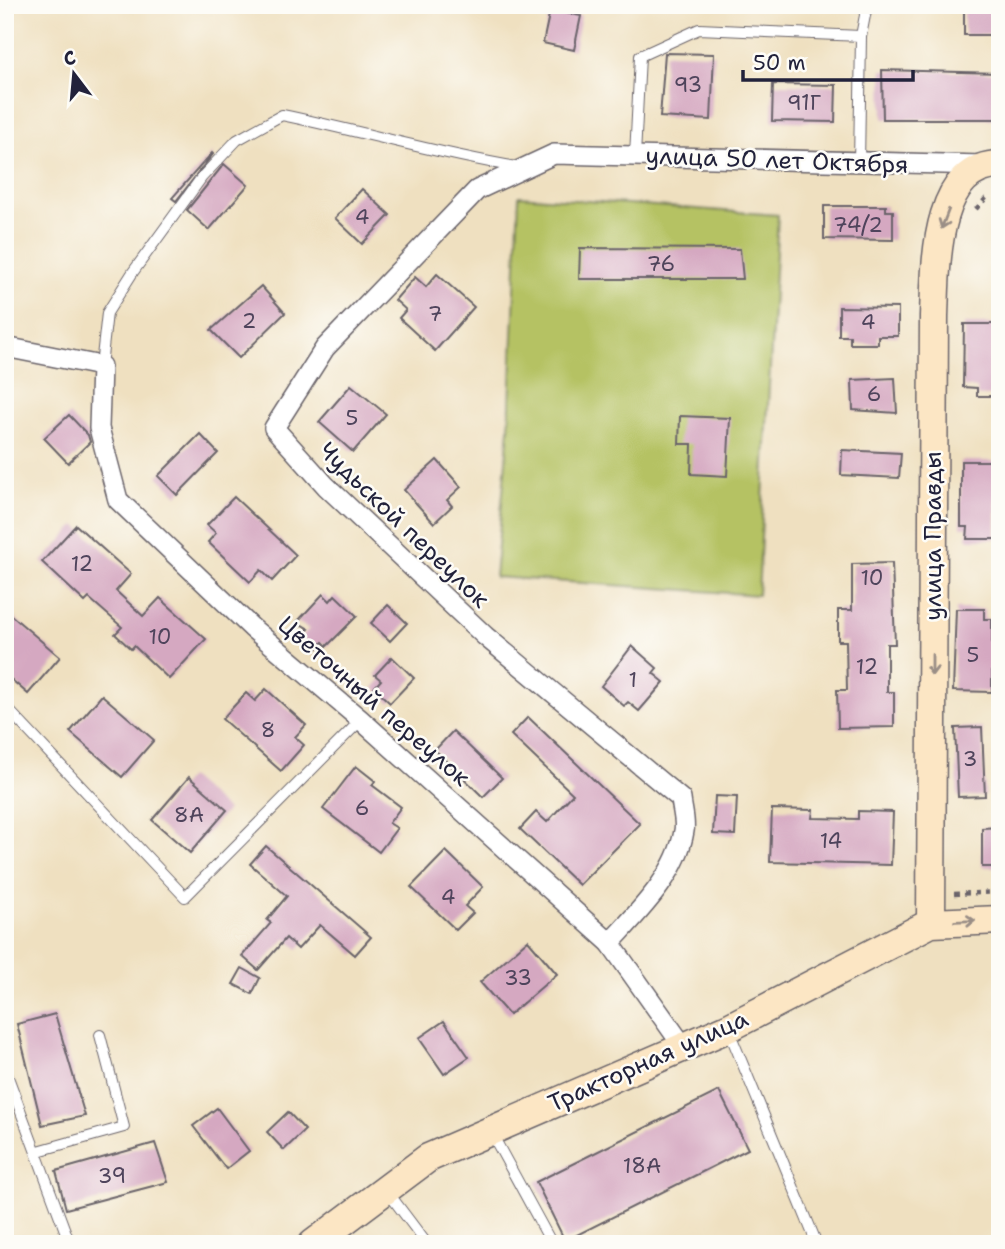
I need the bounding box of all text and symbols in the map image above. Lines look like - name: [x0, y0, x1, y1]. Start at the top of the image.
- north arrow: [38, 38, 108, 108]
- scale bar: [743, 38, 912, 82]
- text: С: [60, 45, 79, 72]
- text: 50 m: [753, 49, 806, 77]
- house number: 93: [674, 71, 702, 99]
- house number: 91Г: [787, 89, 822, 117]
- street label: улица 50 лет Октября: [645, 139, 909, 181]
- house number: 4: [355, 203, 369, 231]
- one-way arrow: [937, 207, 950, 229]
- house number: 74/2: [833, 211, 883, 239]
- house number: 76: [647, 250, 675, 278]
- house number: 7: [428, 300, 442, 328]
- house number: 2: [242, 307, 256, 335]
- house number: 4: [861, 308, 875, 336]
- house number: 6: [867, 380, 881, 408]
- house number: 5: [346, 404, 358, 432]
- street label: Чудьской переулок: [312, 435, 496, 615]
- street label: улица Правды: [917, 451, 949, 621]
- house number: 12: [71, 550, 93, 578]
- house number: 10: [861, 564, 883, 592]
- street label: Цветочный переулок: [271, 609, 477, 794]
- house number: 10: [149, 623, 171, 651]
- house number: 5: [967, 641, 979, 669]
- house number: 12: [856, 653, 878, 681]
- one-way arrow: [925, 654, 939, 677]
- house number: 1: [629, 666, 637, 694]
- house number: 8: [261, 716, 275, 744]
- house number: 3: [963, 745, 977, 773]
- house number: 6: [355, 794, 369, 822]
- house number: 8А: [174, 801, 204, 829]
- house number: 14: [820, 827, 842, 855]
- house number: 4: [441, 883, 455, 911]
- one-way arrow: [954, 915, 977, 928]
- house number: 33: [504, 964, 532, 992]
- street label: Тракторная улица: [543, 1002, 753, 1120]
- house number: 18А: [623, 1152, 661, 1180]
- house number: 39: [98, 1162, 126, 1190]

